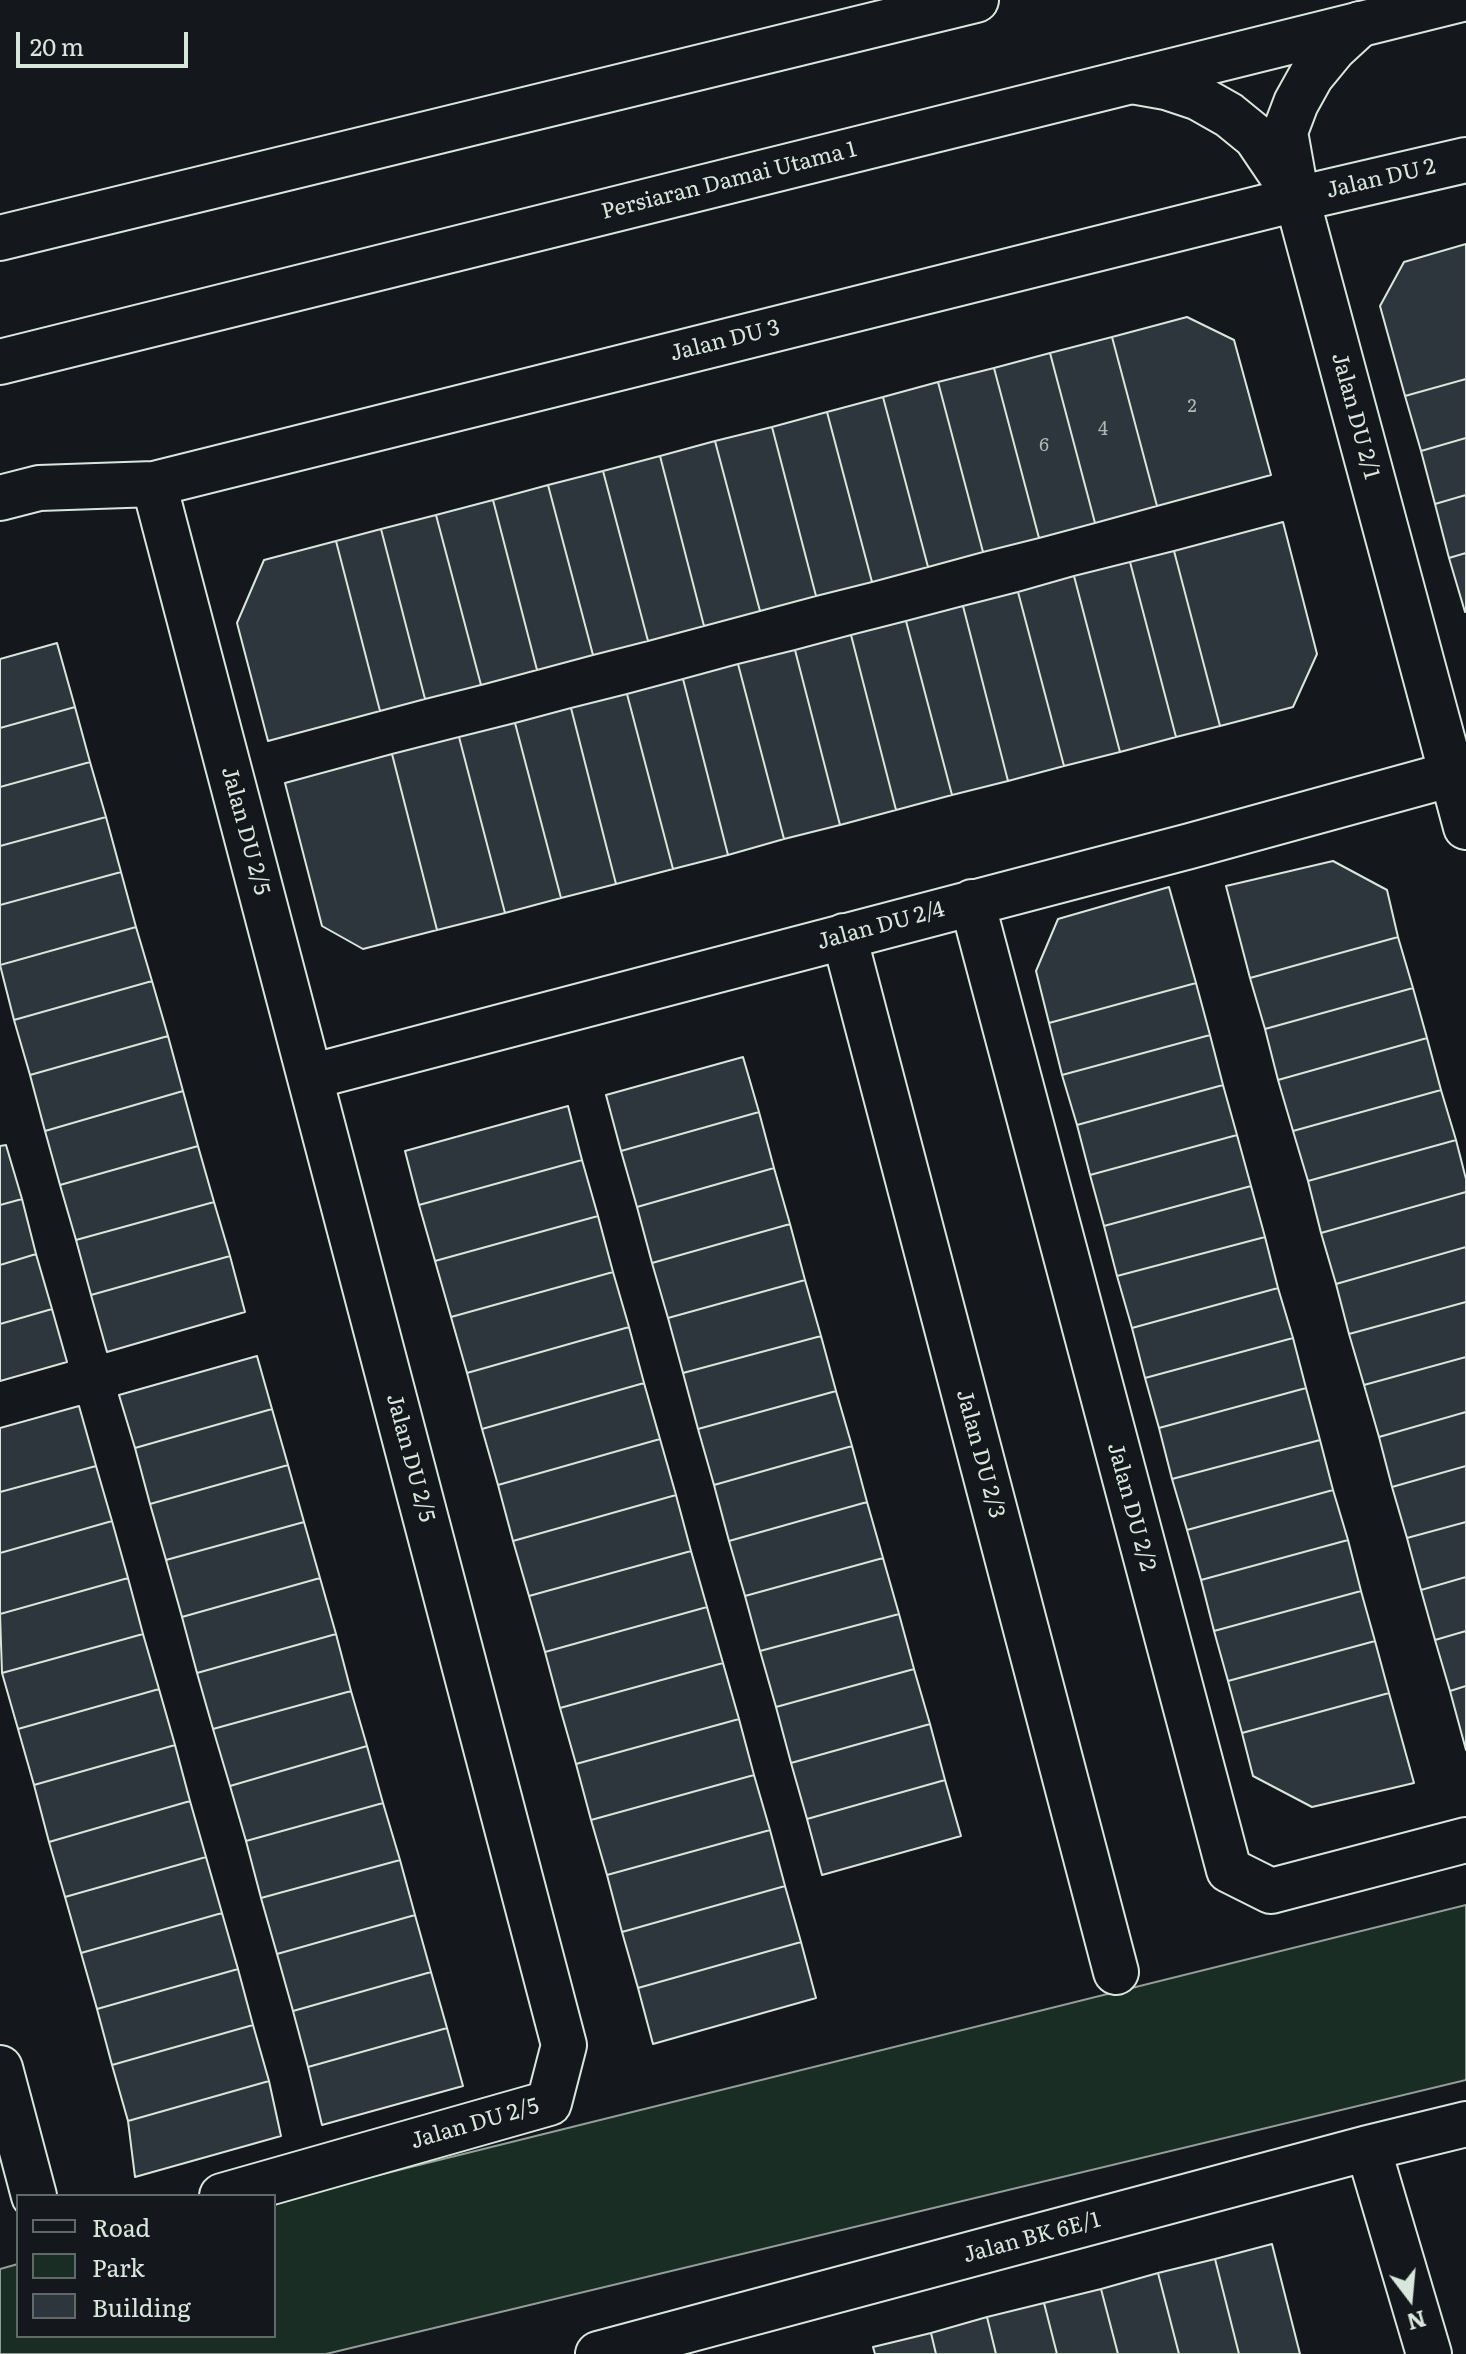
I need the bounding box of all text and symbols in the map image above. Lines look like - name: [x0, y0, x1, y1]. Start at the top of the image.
- scale bar: [20, 16, 192, 66]
- text: 20 m: [30, 28, 84, 63]
- street label: Persiaran Damai Utama 1: [599, 137, 859, 225]
- street label: Jalan DU 2: [1324, 154, 1438, 204]
- street label: Jalan DU 3: [667, 315, 783, 367]
- street label: Jalan DU 2/1: [1325, 350, 1385, 482]
- house number: 2: [1187, 396, 1197, 418]
- house number: 4: [1098, 419, 1108, 441]
- house number: 6: [1039, 435, 1049, 457]
- street label: Jalan DU 2/5: [215, 764, 275, 898]
- street label: Jalan DU 2/4: [814, 896, 948, 956]
- street label: Jalan DU 2/3: [950, 1387, 1010, 1521]
- street label: Jalan DU 2/5: [380, 1391, 440, 1525]
- street label: Jalan DU 2/2: [1101, 1440, 1161, 1574]
- street label: Jalan DU 2/5: [408, 2093, 542, 2155]
- legend: [16, 2194, 276, 2338]
- street label: Jalan BK 6E/1: [961, 2207, 1103, 2269]
- text: Road: [92, 2209, 150, 2244]
- text: Park: [92, 2249, 145, 2284]
- north arrow: [1370, 2258, 1450, 2338]
- text: Building: [92, 2289, 191, 2324]
- text: N: [1403, 2303, 1430, 2340]

